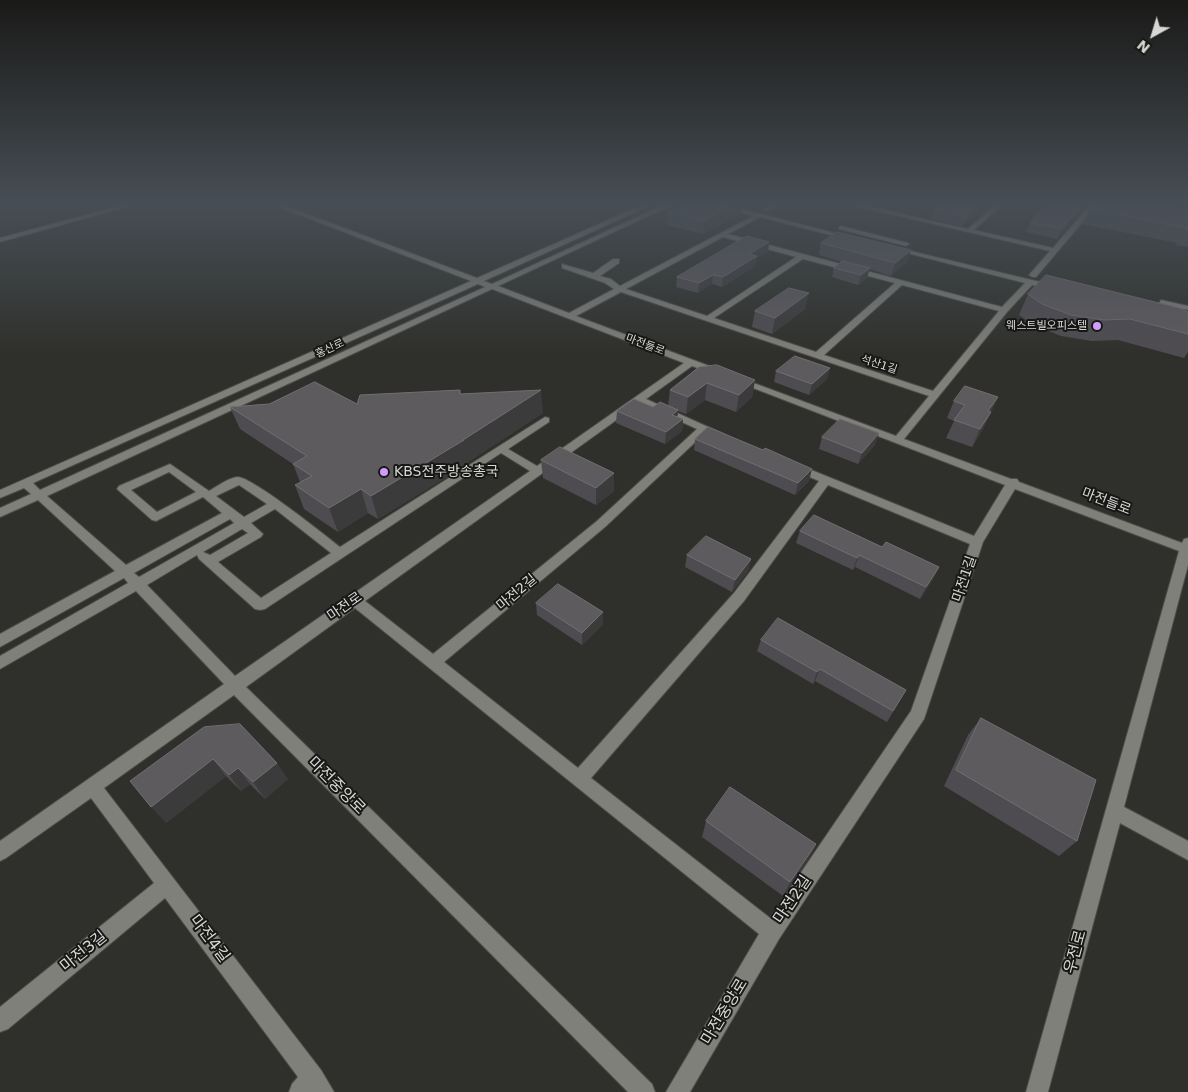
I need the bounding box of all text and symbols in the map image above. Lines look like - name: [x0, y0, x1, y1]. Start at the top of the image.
- north arrow: [1128, 10, 1178, 60]
- text: N: [1134, 37, 1153, 57]
- place label: 웨스트빌오피스텔: [1006, 319, 1087, 333]
- marker: 웨스트빌오피스텔: [1091, 320, 1103, 332]
- street label: 마전들로: [624, 332, 666, 358]
- street label: 홍산로: [313, 337, 347, 361]
- street label: 석산1길: [859, 353, 899, 377]
- place label: KBS전주방송총국: [394, 464, 499, 480]
- marker: KBS전주방송총국: [378, 466, 390, 478]
- street label: 마전들로: [1079, 485, 1133, 519]
- street label: 마전1길: [949, 554, 981, 604]
- street label: 마전2길: [493, 571, 541, 615]
- street label: 마전로: [324, 589, 366, 625]
- street label: 마전중앙로: [303, 753, 369, 819]
- street label: 마전2길: [770, 872, 816, 928]
- street label: 마전4길: [185, 912, 233, 966]
- street label: 마전3길: [57, 927, 111, 977]
- street label: 우전로: [1061, 928, 1091, 976]
- street label: 마전중앙로: [698, 976, 752, 1048]

